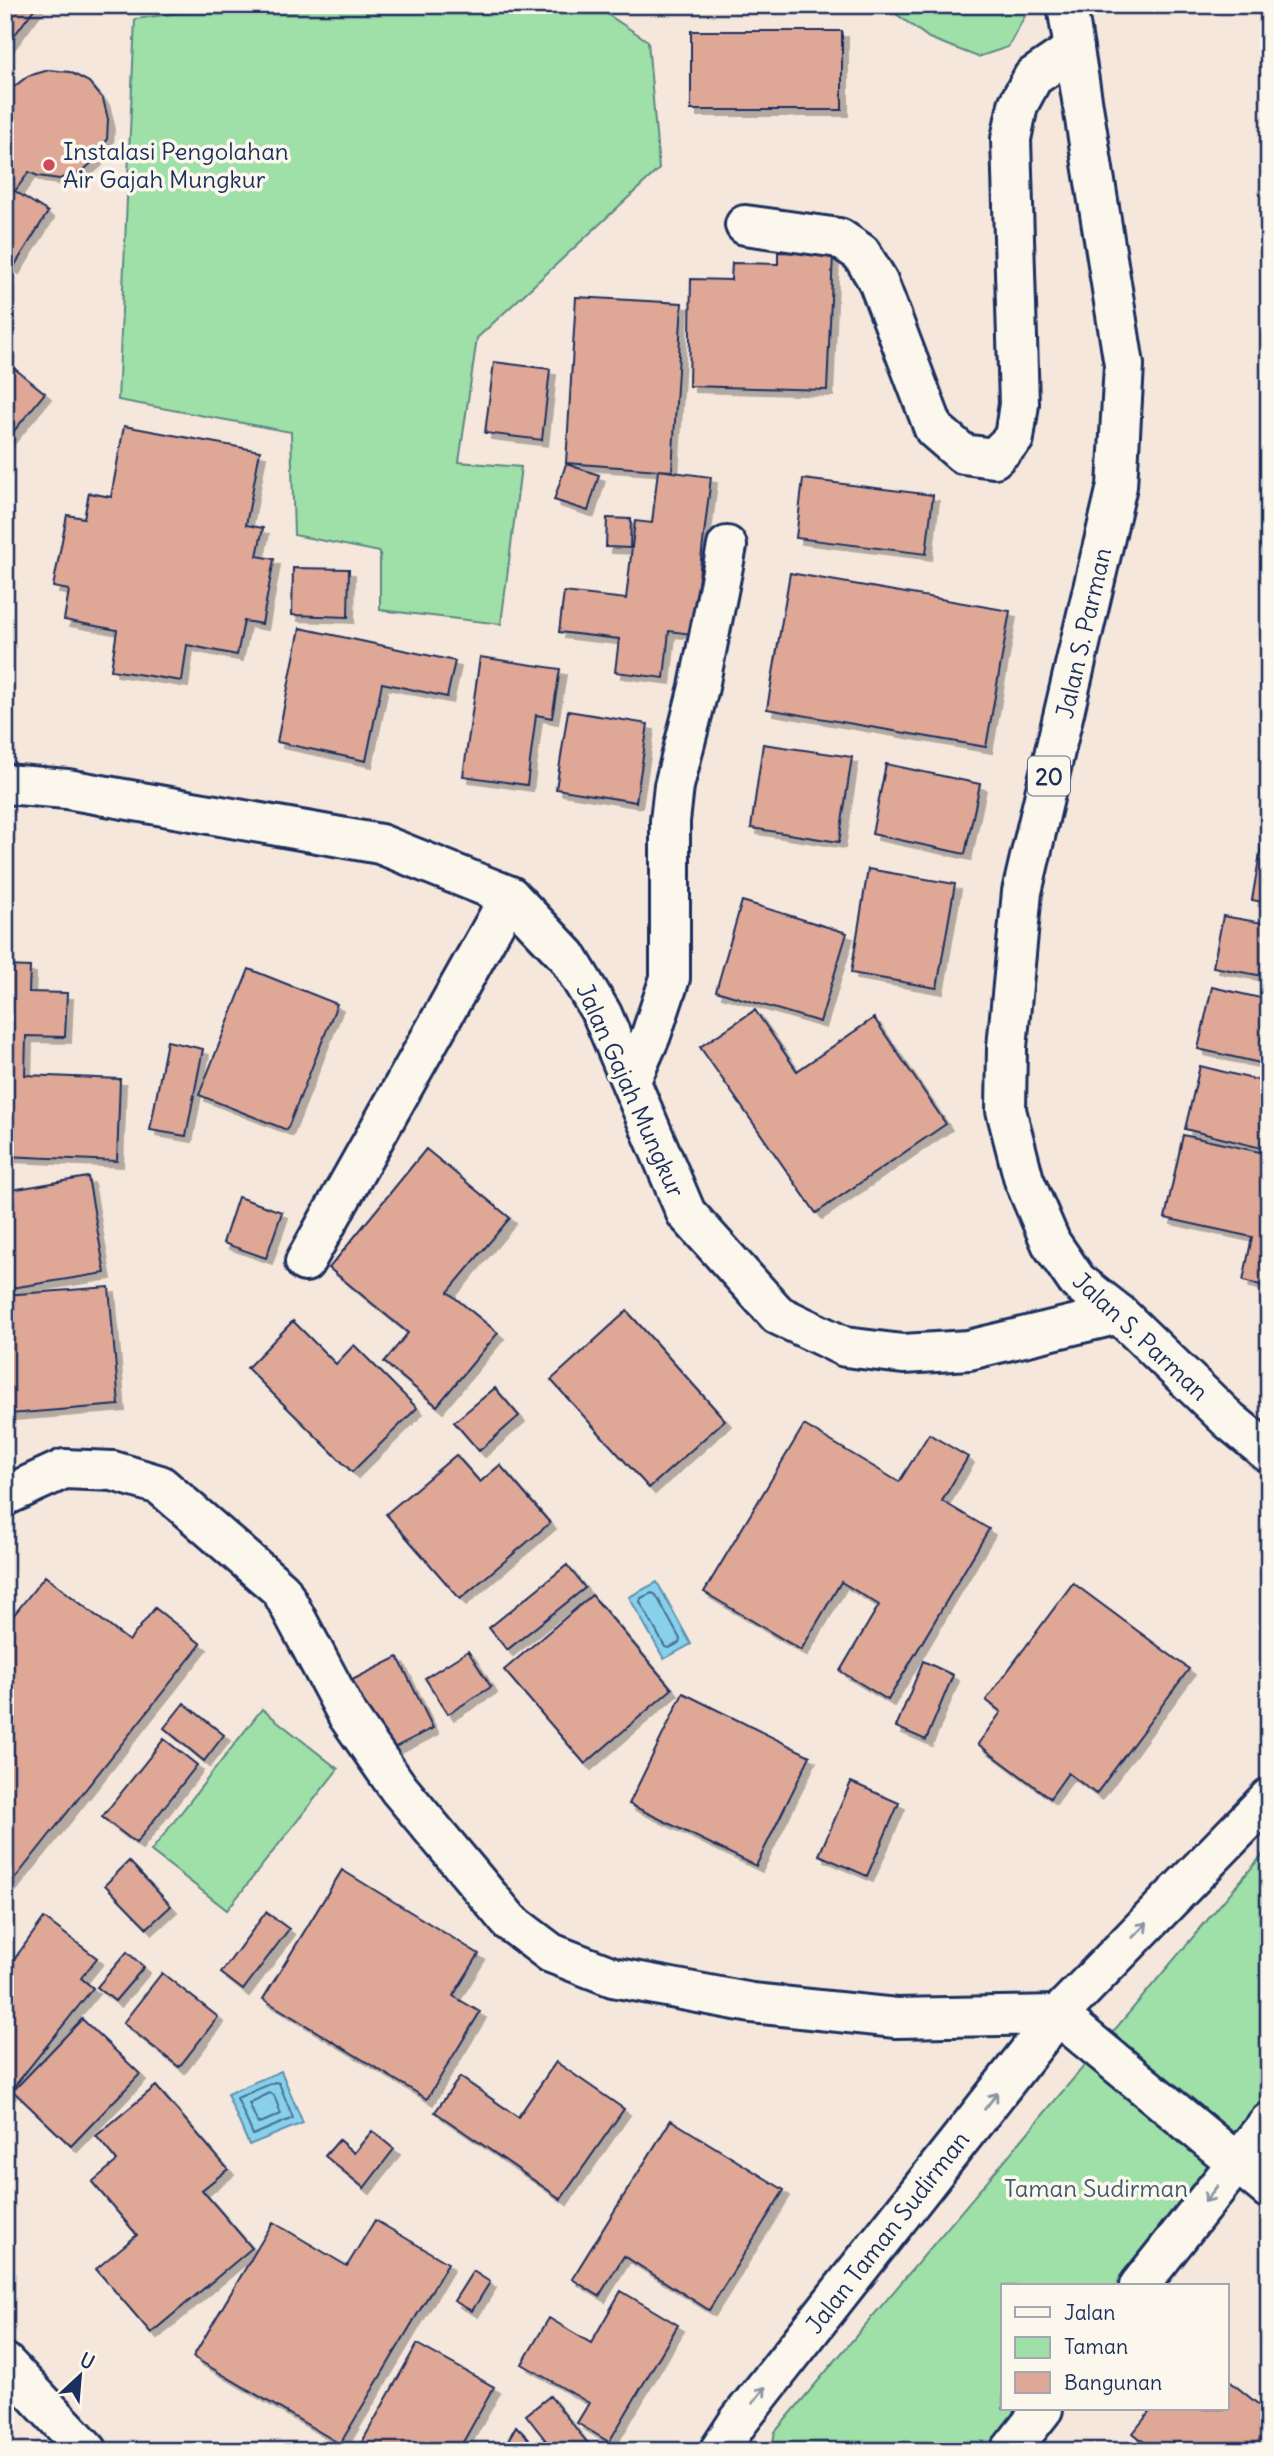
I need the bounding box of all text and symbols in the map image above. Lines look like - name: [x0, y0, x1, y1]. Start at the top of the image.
- place label: Instalasi Pengolahan Air Gajah Mungkur: [63, 136, 289, 194]
- marker: Instalasi Pengolahan Air Gajah Mungkur: [41, 157, 57, 173]
- street label: Jalan S. Parman: [1049, 544, 1117, 721]
- road number: 20: [1028, 756, 1070, 796]
- street label: Jalan Gajah Mungkur: [570, 978, 692, 1202]
- street label: Jalan S. Parman: [1067, 1266, 1215, 1407]
- one-way arrow: [1132, 1922, 1149, 1939]
- one-way arrow: [983, 2092, 998, 2111]
- street label: Jalan Taman Sudirman: [799, 2125, 975, 2339]
- park label: Taman Sudirman: [1004, 2173, 1188, 2203]
- one-way arrow: [1204, 2185, 1219, 2203]
- legend: [1001, 2284, 1228, 2410]
- text: Jalan: [1064, 2299, 1115, 2326]
- text: Taman: [1064, 2333, 1128, 2360]
- north arrow: [46, 2340, 116, 2410]
- text: U: [76, 2347, 99, 2374]
- text: Bangunan: [1064, 2369, 1162, 2396]
- one-way arrow: [751, 2387, 766, 2405]

